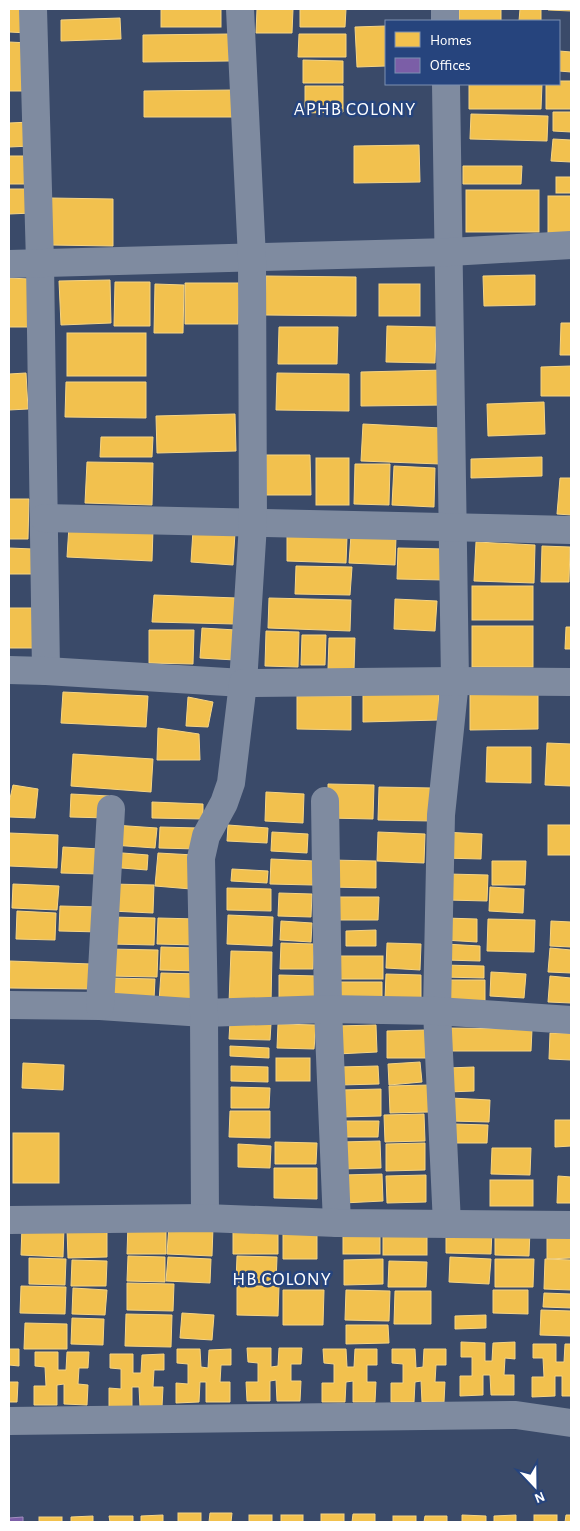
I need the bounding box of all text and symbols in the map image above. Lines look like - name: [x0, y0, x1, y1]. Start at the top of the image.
- legend: [385, 20, 560, 85]
- text: Homes: [430, 33, 472, 48]
- text: Offices: [430, 58, 471, 73]
- district label: APHB COLONY: [294, 100, 416, 119]
- district label: HB COLONY: [232, 1270, 332, 1289]
- north arrow: [510, 1461, 560, 1511]
- text: N: [532, 1489, 547, 1505]

